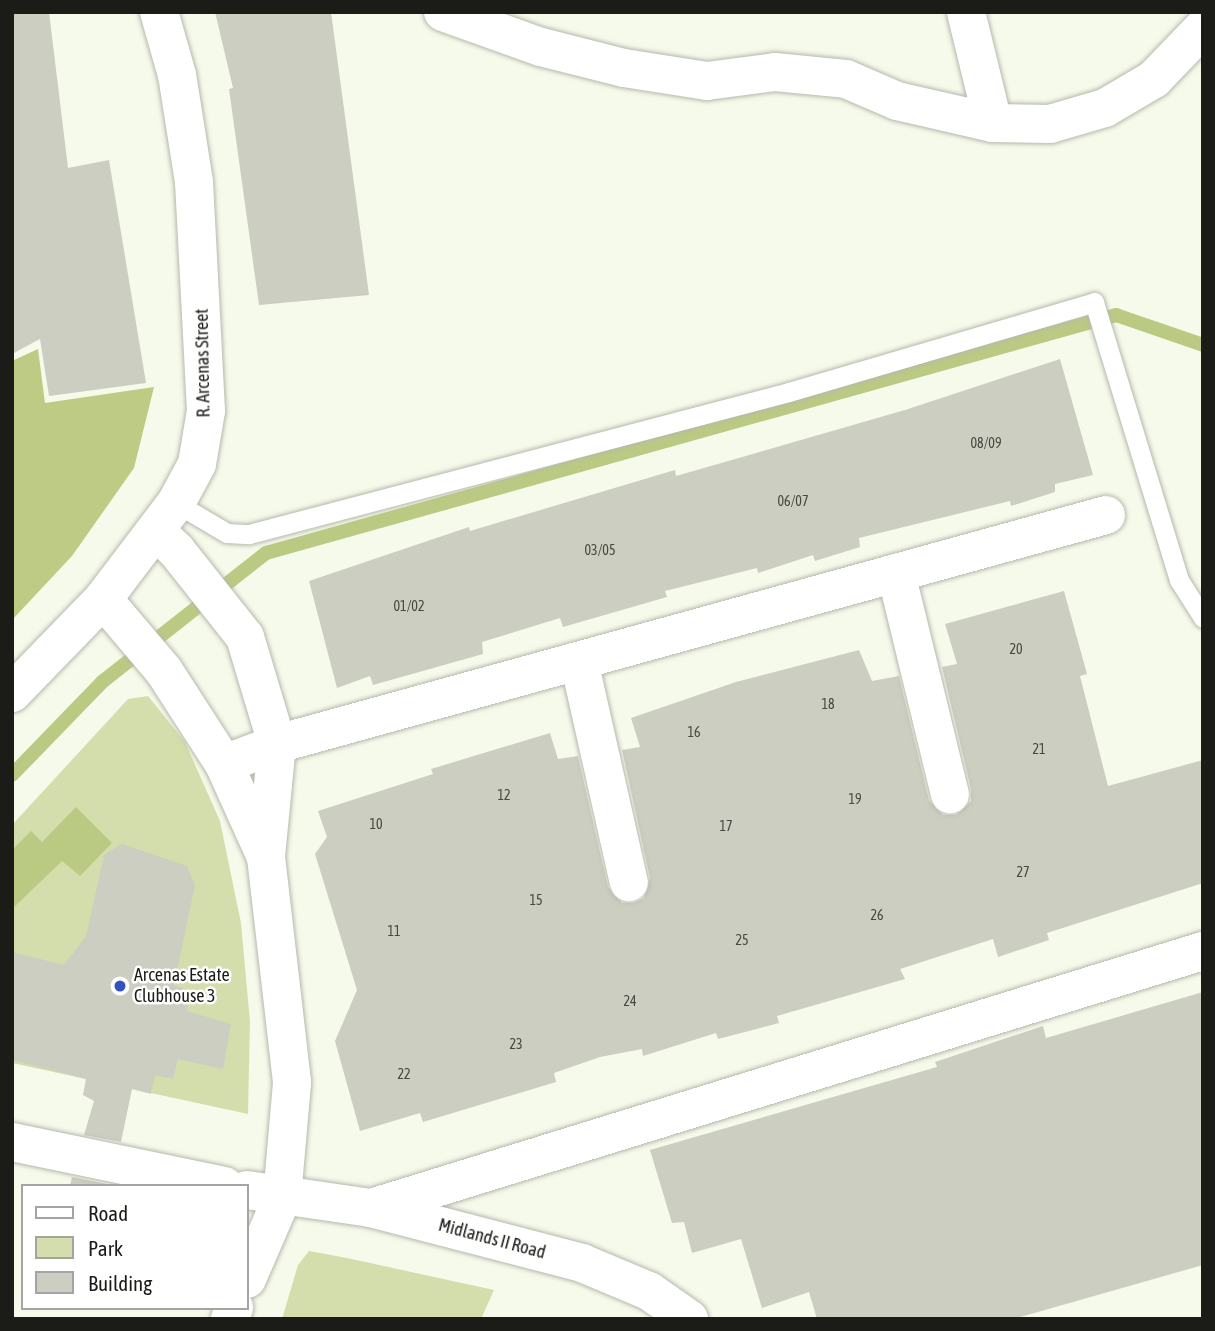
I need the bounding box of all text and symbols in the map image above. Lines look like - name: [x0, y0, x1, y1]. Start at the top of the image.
- street label: R. Arcenas Street: [191, 308, 215, 418]
- house number: 08/09: [970, 435, 1002, 451]
- house number: 06/07: [777, 493, 809, 509]
- house number: 03/05: [584, 542, 616, 558]
- house number: 01/02: [393, 598, 425, 614]
- house number: 20: [1009, 641, 1023, 657]
- house number: 18: [821, 696, 835, 712]
- house number: 16: [687, 724, 701, 740]
- house number: 21: [1032, 741, 1046, 757]
- house number: 12: [497, 787, 511, 803]
- house number: 19: [848, 791, 862, 807]
- house number: 10: [369, 816, 383, 832]
- house number: 17: [719, 818, 733, 834]
- house number: 27: [1016, 864, 1030, 880]
- house number: 15: [529, 892, 543, 908]
- house number: 26: [870, 907, 884, 923]
- house number: 11: [387, 923, 401, 939]
- house number: 25: [735, 932, 749, 948]
- place label: Arcenas Estate Clubhouse 3: [134, 965, 230, 1007]
- marker: Arcenas Estate Clubhouse 3: [112, 978, 128, 994]
- house number: 24: [623, 993, 637, 1009]
- house number: 23: [509, 1036, 523, 1052]
- house number: 22: [397, 1066, 411, 1082]
- legend: [21, 1184, 248, 1310]
- text: Road: [88, 1201, 128, 1225]
- street label: Midlands II Road: [436, 1214, 548, 1264]
- text: Park: [88, 1236, 123, 1260]
- text: Building: [88, 1271, 152, 1295]

